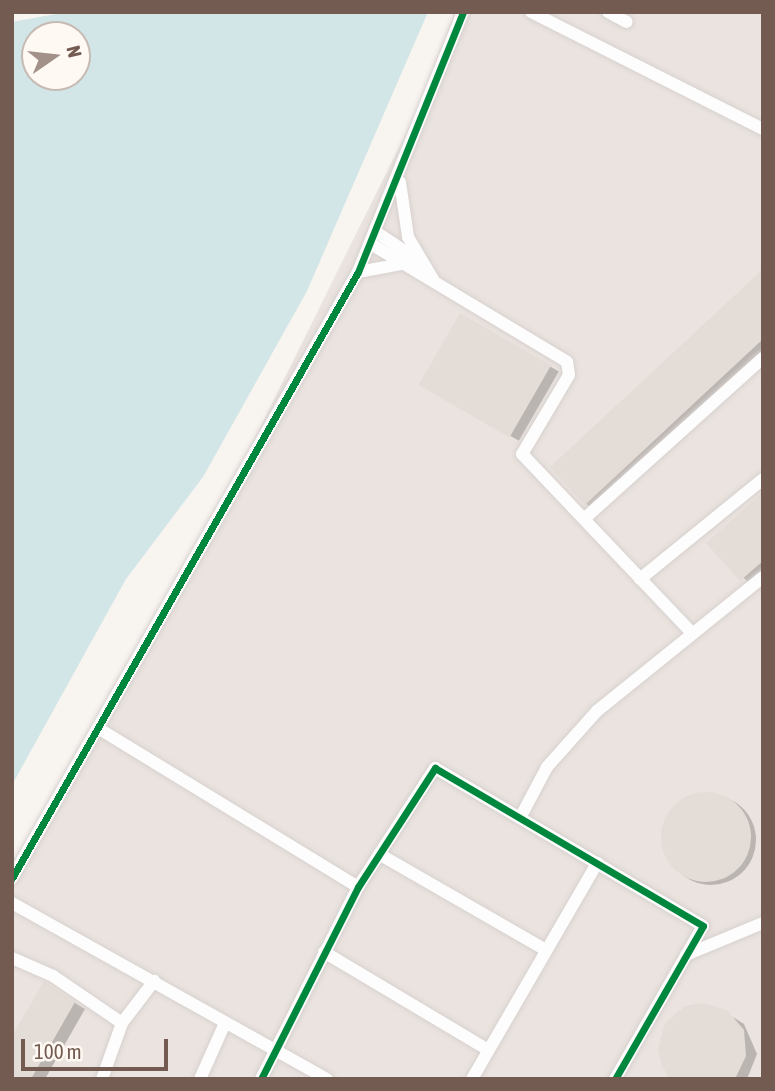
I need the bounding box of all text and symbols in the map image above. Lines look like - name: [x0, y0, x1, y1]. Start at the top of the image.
- north arrow: [21, 21, 91, 91]
- text: N: [62, 43, 86, 60]
- scale bar: [24, 1024, 172, 1068]
- text: 100 m: [34, 1039, 82, 1063]

